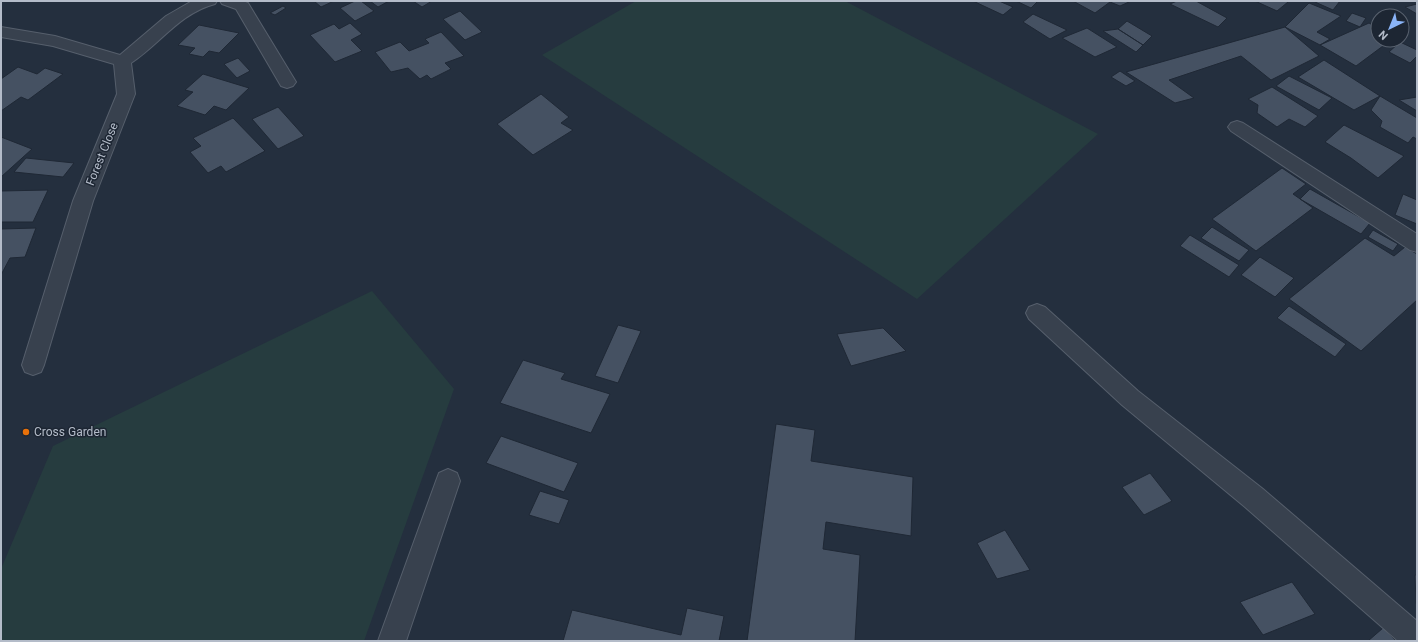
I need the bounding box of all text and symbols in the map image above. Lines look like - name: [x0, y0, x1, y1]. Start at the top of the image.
- north arrow: [1370, 8, 1410, 48]
- text: N: [1376, 27, 1391, 42]
- street label: Forest Close: [83, 120, 121, 188]
- place label: Cross Garden: [34, 425, 106, 439]
- marker: Cross Garden: [21, 427, 31, 437]

